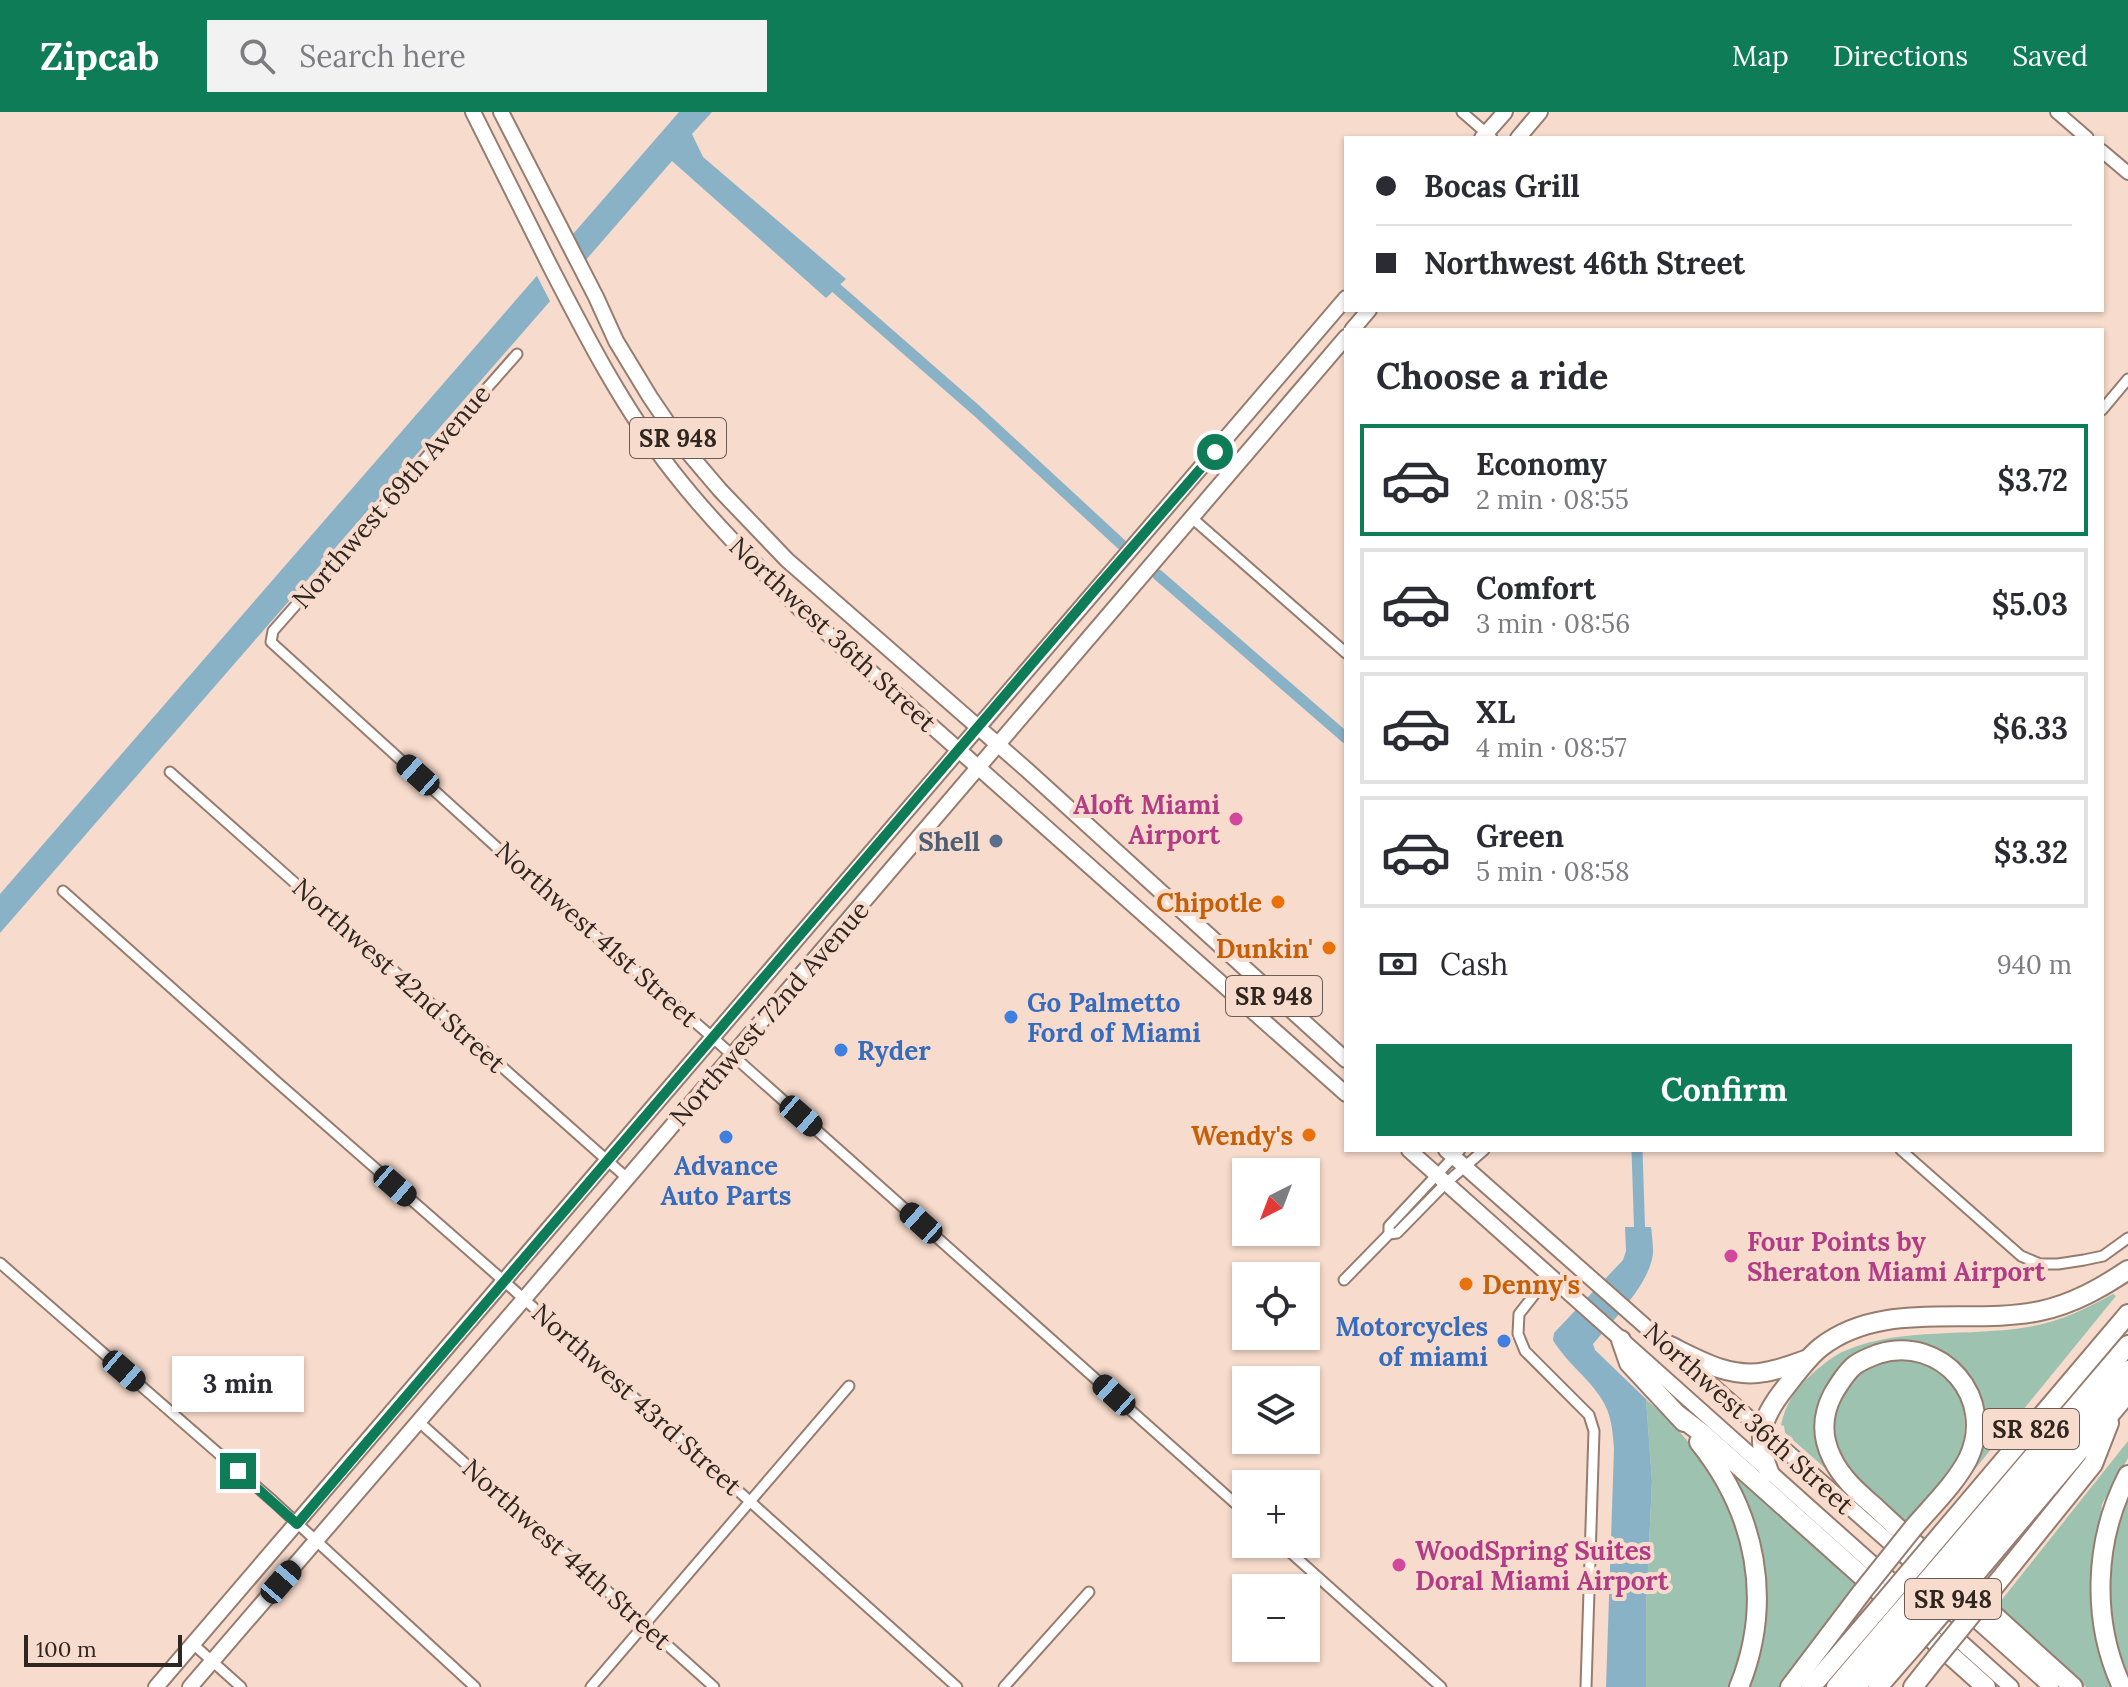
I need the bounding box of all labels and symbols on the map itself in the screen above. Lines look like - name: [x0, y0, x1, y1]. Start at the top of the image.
- street label: Northwest 69th Avenue: [285, 377, 497, 615]
- road number: SR 948: [630, 418, 726, 458]
- route start: [1197, 434, 1233, 470]
- street label: Northwest 36th Street: [723, 530, 943, 738]
- car: [392, 750, 444, 800]
- place label: Aloft Miami Airport: [1073, 788, 1221, 851]
- marker: Aloft Miami Airport: [1227, 810, 1245, 828]
- place label: Shell: [918, 825, 980, 858]
- marker: Shell: [987, 832, 1005, 850]
- street label: Northwest 41st Street: [489, 834, 705, 1034]
- street label: Northwest 42nd Street: [286, 871, 512, 1079]
- place label: Chipotle: [1156, 886, 1262, 919]
- marker: Chipotle: [1269, 893, 1287, 911]
- street label: Northwest 72nd Avenue: [662, 894, 876, 1132]
- place label: Dunkin': [1216, 932, 1313, 965]
- marker: Dunkin': [1320, 939, 1338, 957]
- road number: SR 948: [1226, 976, 1322, 1016]
- place label: Go Palmetto Ford of Miami: [1027, 986, 1201, 1049]
- marker: Go Palmetto Ford of Miami: [1002, 1008, 1020, 1026]
- place label: Ryder: [857, 1034, 931, 1067]
- marker: Ryder: [832, 1041, 850, 1059]
- car: [775, 1091, 827, 1141]
- place label: Wendy's: [1191, 1119, 1293, 1152]
- marker: Wendy's: [1300, 1126, 1318, 1144]
- marker: Advance Auto Parts: [717, 1128, 735, 1146]
- place label: Advance Auto Parts: [661, 1149, 791, 1212]
- north arrow: [1232, 1158, 1320, 1246]
- car: [369, 1161, 421, 1211]
- car: [895, 1198, 947, 1248]
- place label: Four Points by Sheraton Miami Airport: [1747, 1225, 2047, 1288]
- marker: Four Points by Sheraton Miami Airport: [1722, 1247, 1740, 1265]
- place label: Denny's: [1482, 1268, 1580, 1301]
- marker: Denny's: [1457, 1275, 1475, 1293]
- street label: Northwest 43rd Street: [525, 1296, 749, 1502]
- place label: Motorcycles of miami: [1335, 1310, 1488, 1373]
- street label: Northwest 36th Street: [1637, 1315, 1861, 1521]
- marker: Motorcycles of miami: [1495, 1332, 1513, 1350]
- car: [98, 1346, 150, 1396]
- callout: 3 min: [172, 1355, 304, 1411]
- car: [1088, 1370, 1140, 1420]
- road number: SR 826: [1983, 1409, 2079, 1449]
- street label: Northwest 44th Street: [456, 1452, 678, 1656]
- route end: [220, 1453, 256, 1489]
- place label: WoodSpring Suites Doral Miami Airport: [1415, 1534, 1670, 1597]
- car: [256, 1556, 306, 1608]
- marker: WoodSpring Suites Doral Miami Airport: [1390, 1556, 1408, 1574]
- road number: SR 948: [1905, 1579, 2001, 1619]
- scale bar: [24, 1631, 182, 1667]

